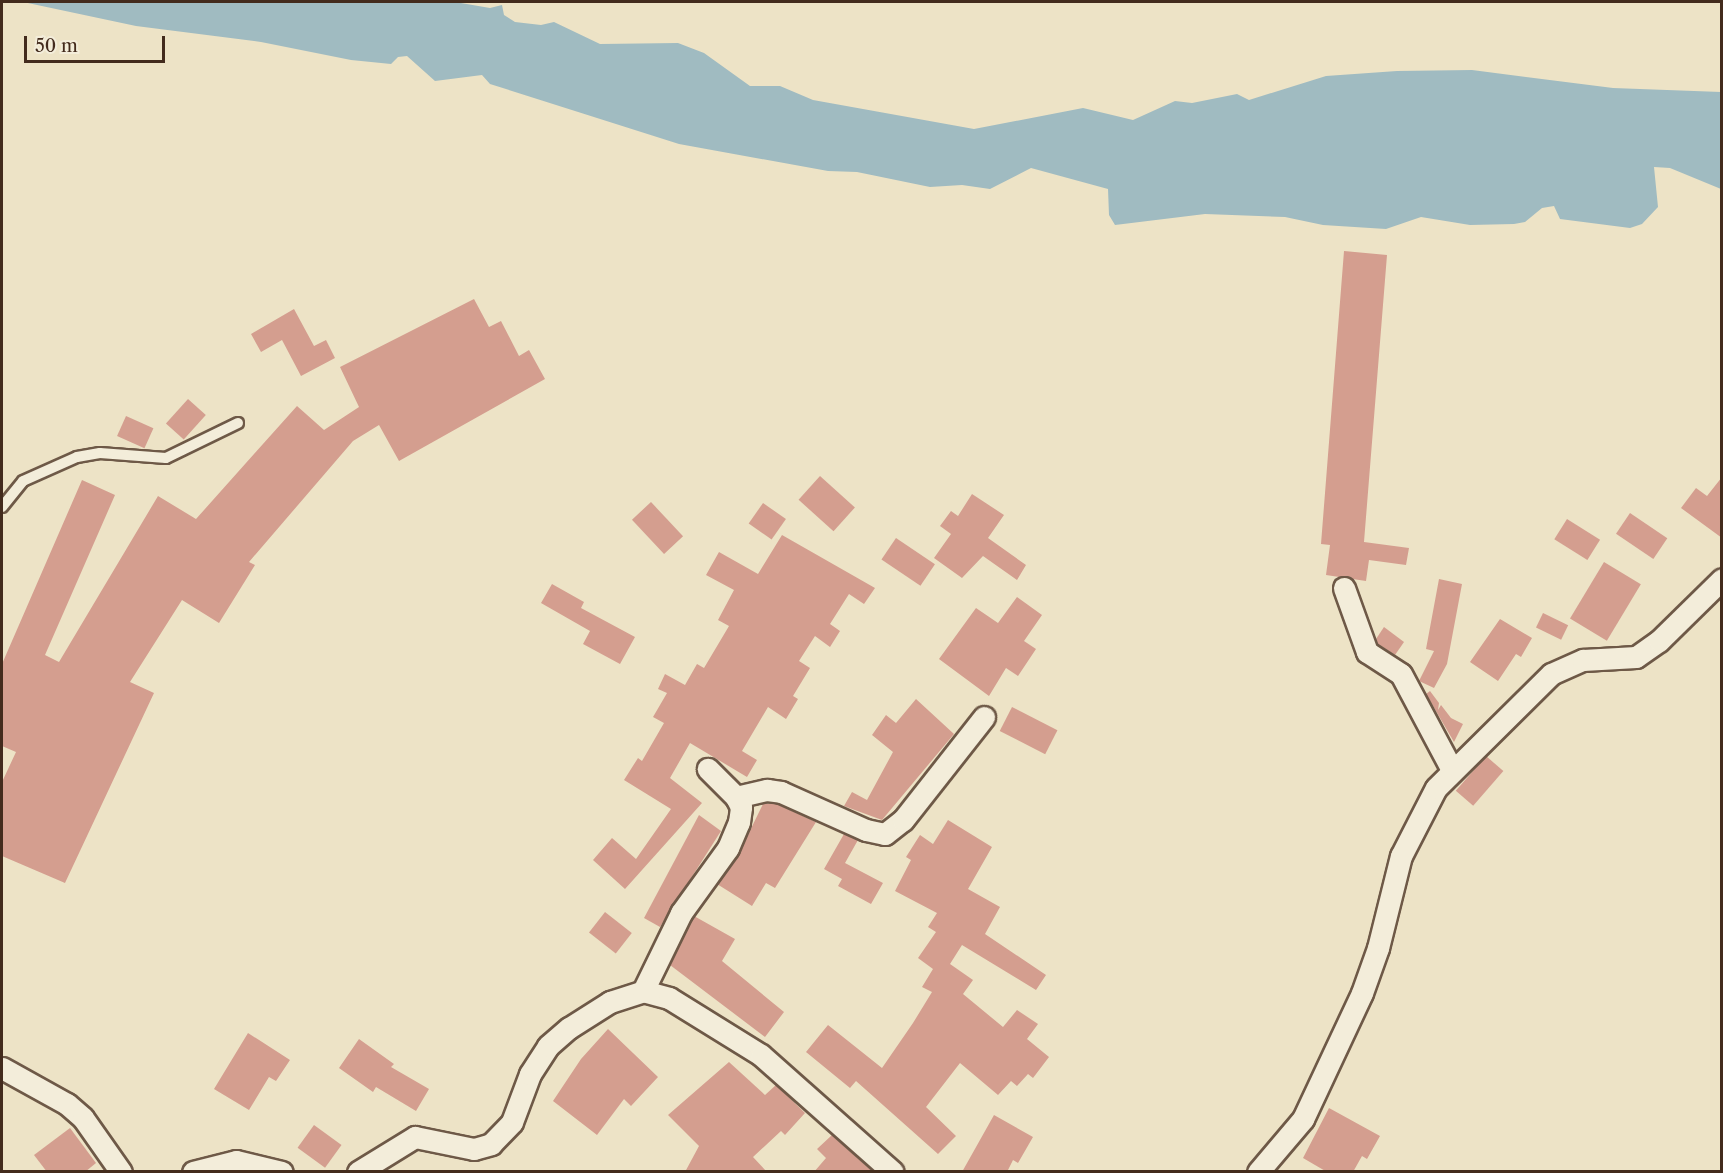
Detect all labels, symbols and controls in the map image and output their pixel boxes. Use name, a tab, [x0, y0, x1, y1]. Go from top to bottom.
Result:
scale bar	[27, 24, 168, 62]
text: 50 m	[35, 35, 78, 57]

